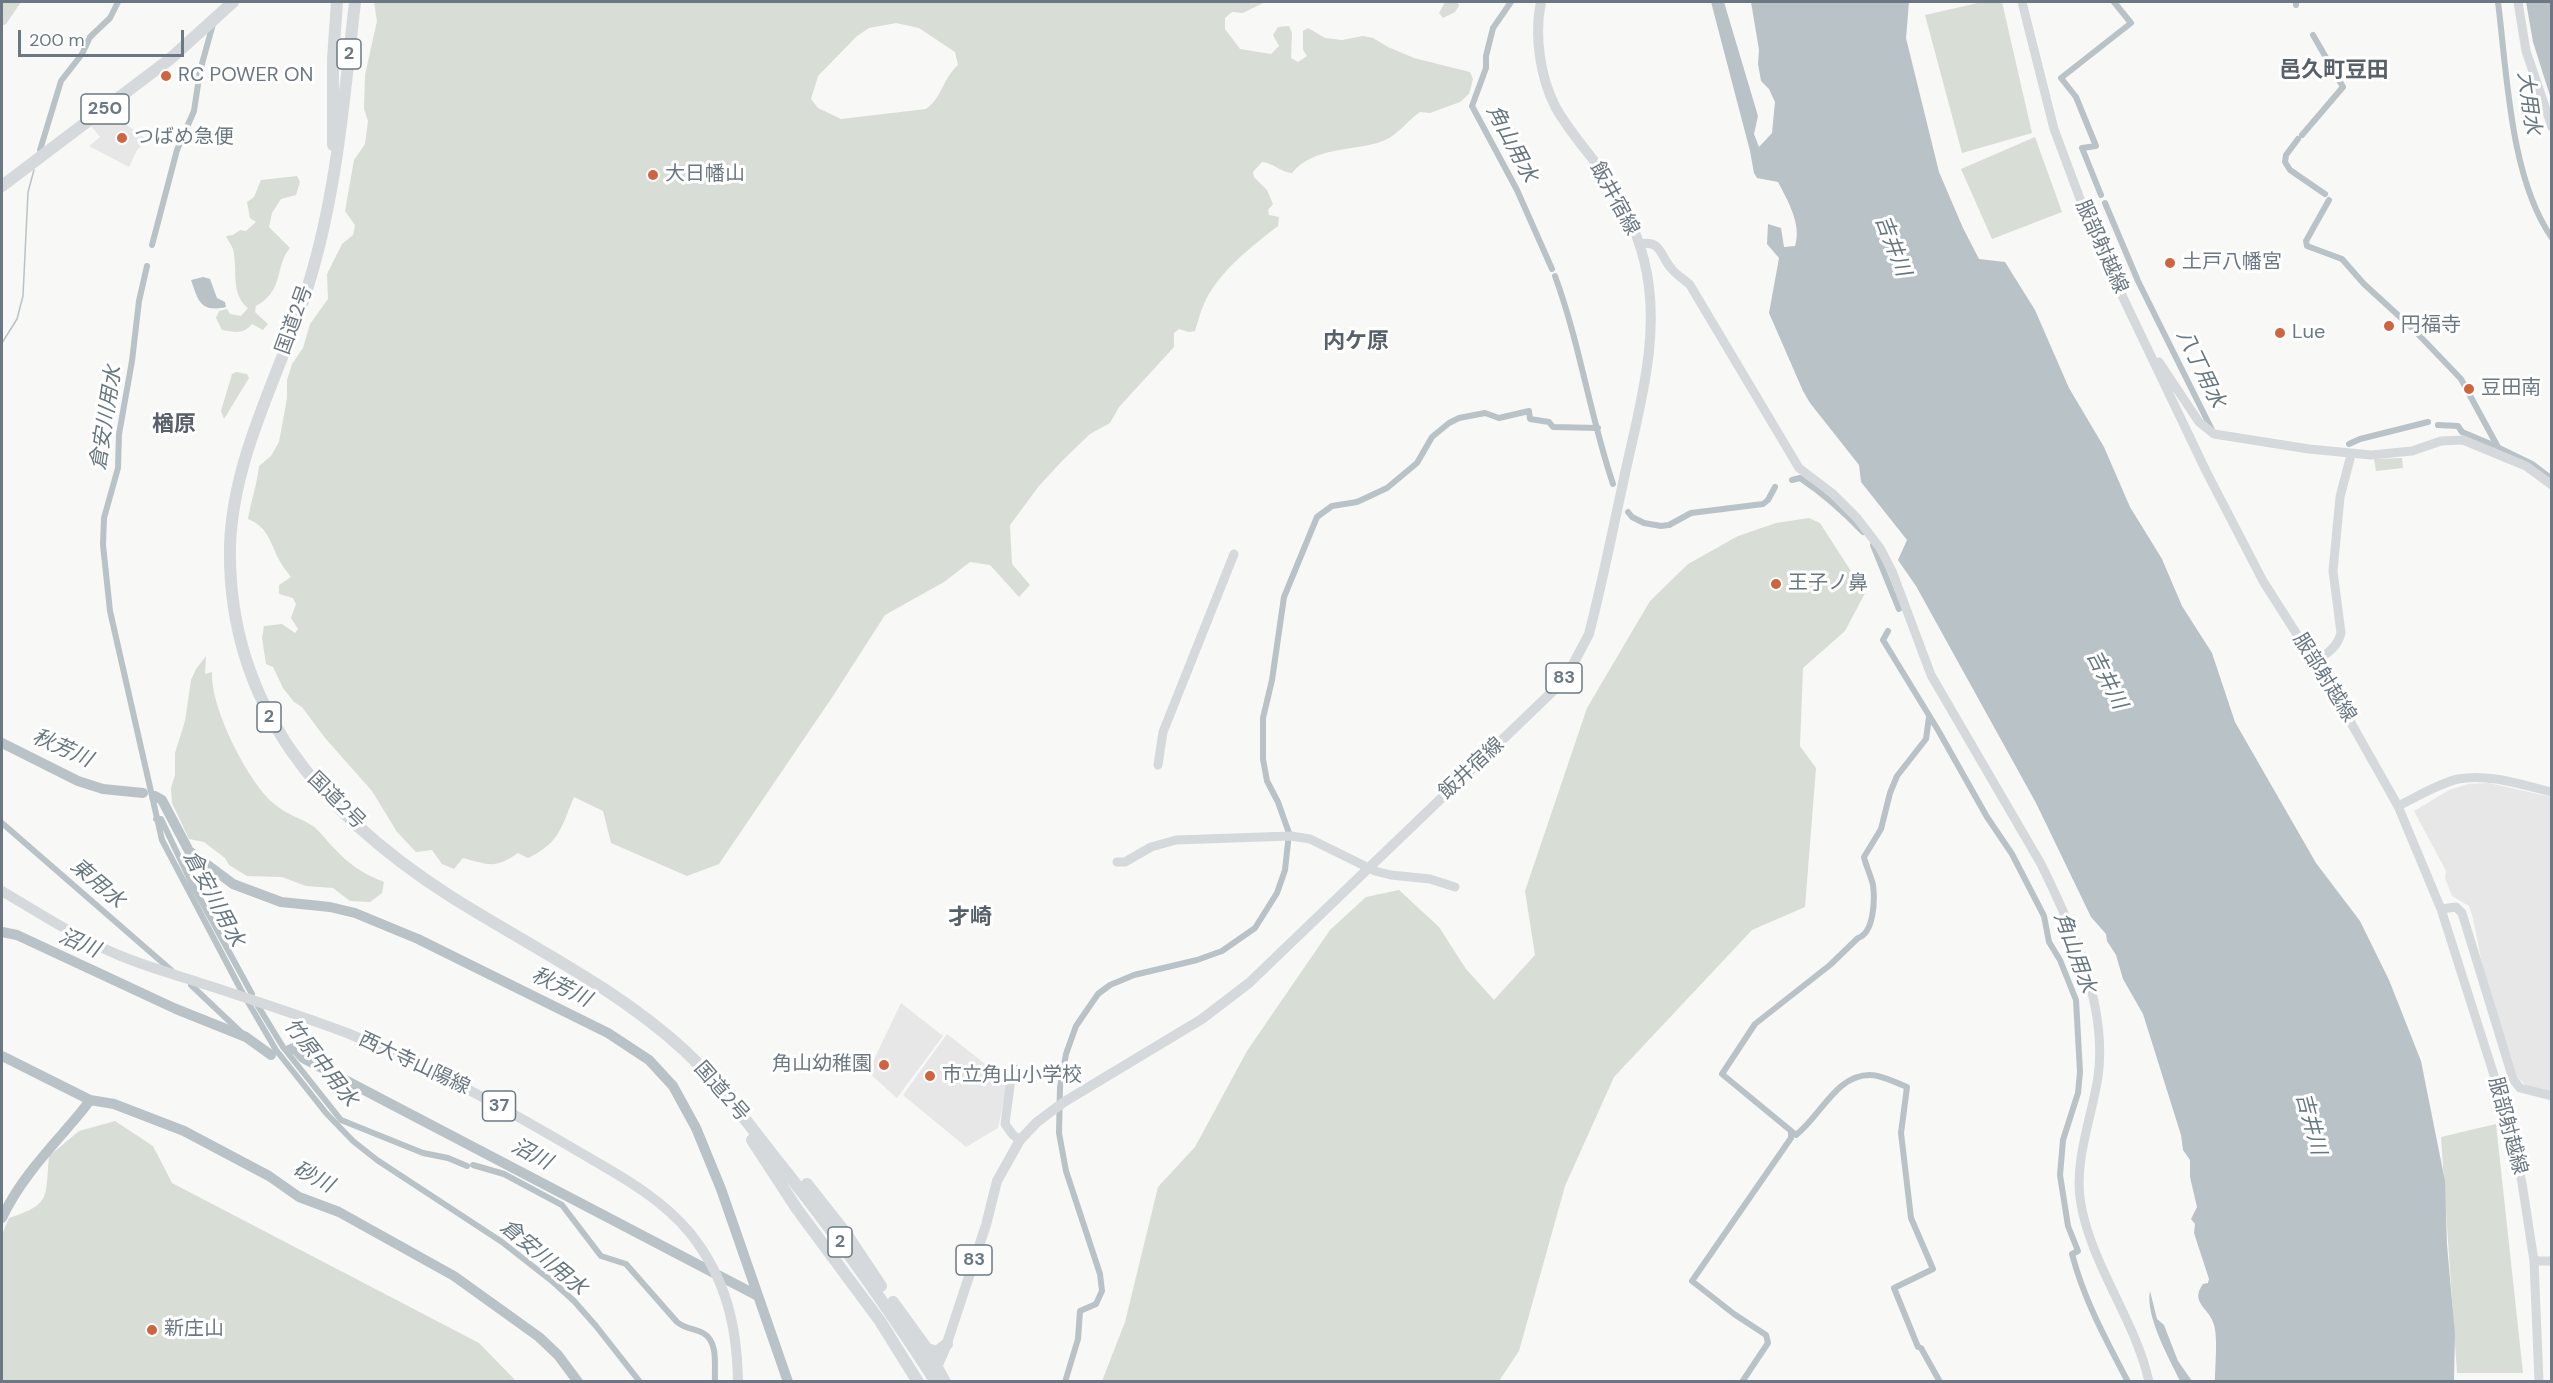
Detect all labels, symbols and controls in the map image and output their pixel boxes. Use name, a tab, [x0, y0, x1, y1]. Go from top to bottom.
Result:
scale bar	[21, 18, 188, 56]
text: 200 m	[29, 28, 85, 52]
road number: 2	[337, 39, 361, 69]
district label: 邑久町豆田	[2279, 58, 2389, 84]
place label: RC POWER ON	[178, 64, 313, 88]
marker: RC POWER ON	[159, 69, 173, 83]
water label: 大用水	[2511, 70, 2545, 136]
road number: 250	[81, 94, 129, 124]
water label: 角山用水	[1480, 101, 1542, 187]
place label: つばめ急便	[134, 126, 234, 150]
marker: つばめ急便	[115, 131, 129, 145]
street label: 飯井宿線	[1584, 158, 1644, 240]
place label: 大日幡山	[665, 163, 745, 187]
marker: 大日幡山	[646, 168, 660, 182]
street label: 服部射越線	[2070, 196, 2132, 298]
water label: 吉井川	[1869, 212, 1915, 280]
place label: 土戸八幡宮	[2182, 251, 2282, 275]
marker: 土戸八幡宮	[2163, 256, 2177, 270]
street label: 国道2号	[271, 282, 319, 358]
place label: 円福寺	[2401, 314, 2461, 338]
marker: 円福寺	[2382, 319, 2396, 333]
place label: Lue	[2292, 321, 2325, 345]
water label: 八丁用水	[2170, 326, 2230, 412]
marker: Lue	[2273, 326, 2287, 340]
district label: 内ケ原	[1323, 329, 1389, 355]
water label: 倉安川用水	[86, 364, 128, 472]
place label: 豆田南	[2481, 377, 2541, 401]
marker: 豆田南	[2462, 382, 2476, 396]
district label: 楢原	[152, 412, 196, 438]
place label: 王子ノ鼻	[1788, 572, 1868, 596]
marker: 王子ノ鼻	[1769, 577, 1783, 591]
street label: 服部射越線	[2287, 629, 2361, 727]
water label: 吉井川	[2080, 646, 2132, 714]
road number: 83	[1546, 663, 1582, 693]
road number: 2	[257, 702, 281, 732]
water label: 秋芳川	[28, 725, 96, 773]
street label: 飯井宿線	[1435, 733, 1509, 805]
street label: 国道2号	[302, 767, 370, 835]
water label: 倉安川用水	[177, 847, 249, 951]
water label: 東用水	[65, 854, 129, 914]
district label: 才崎	[948, 905, 992, 931]
water label: 角山用水	[2048, 909, 2100, 997]
water label: 沼川	[55, 924, 103, 964]
water label: 秋芳川	[527, 963, 595, 1013]
water label: 竹原中用水	[278, 1014, 362, 1112]
street label: 西大寺山陽線	[355, 1028, 473, 1100]
place label: 角山幼稚園	[772, 1053, 872, 1077]
street label: 国道2号	[688, 1057, 754, 1127]
marker: 角山幼稚園	[877, 1058, 891, 1072]
place label: 市立角山小学校	[942, 1064, 1082, 1088]
marker: 市立角山小学校	[923, 1069, 937, 1083]
street label: 服部射越線	[2482, 1075, 2532, 1177]
water label: 吉井川	[2290, 1090, 2330, 1158]
road number: 37	[482, 1091, 516, 1121]
water label: 沼川	[507, 1134, 555, 1176]
water label: 砂川	[289, 1157, 337, 1199]
water label: 倉安川用水	[495, 1215, 591, 1301]
road number: 2	[828, 1227, 852, 1257]
road number: 83	[956, 1245, 992, 1275]
place label: 新庄山	[164, 1318, 224, 1342]
marker: 新庄山	[145, 1323, 159, 1337]

